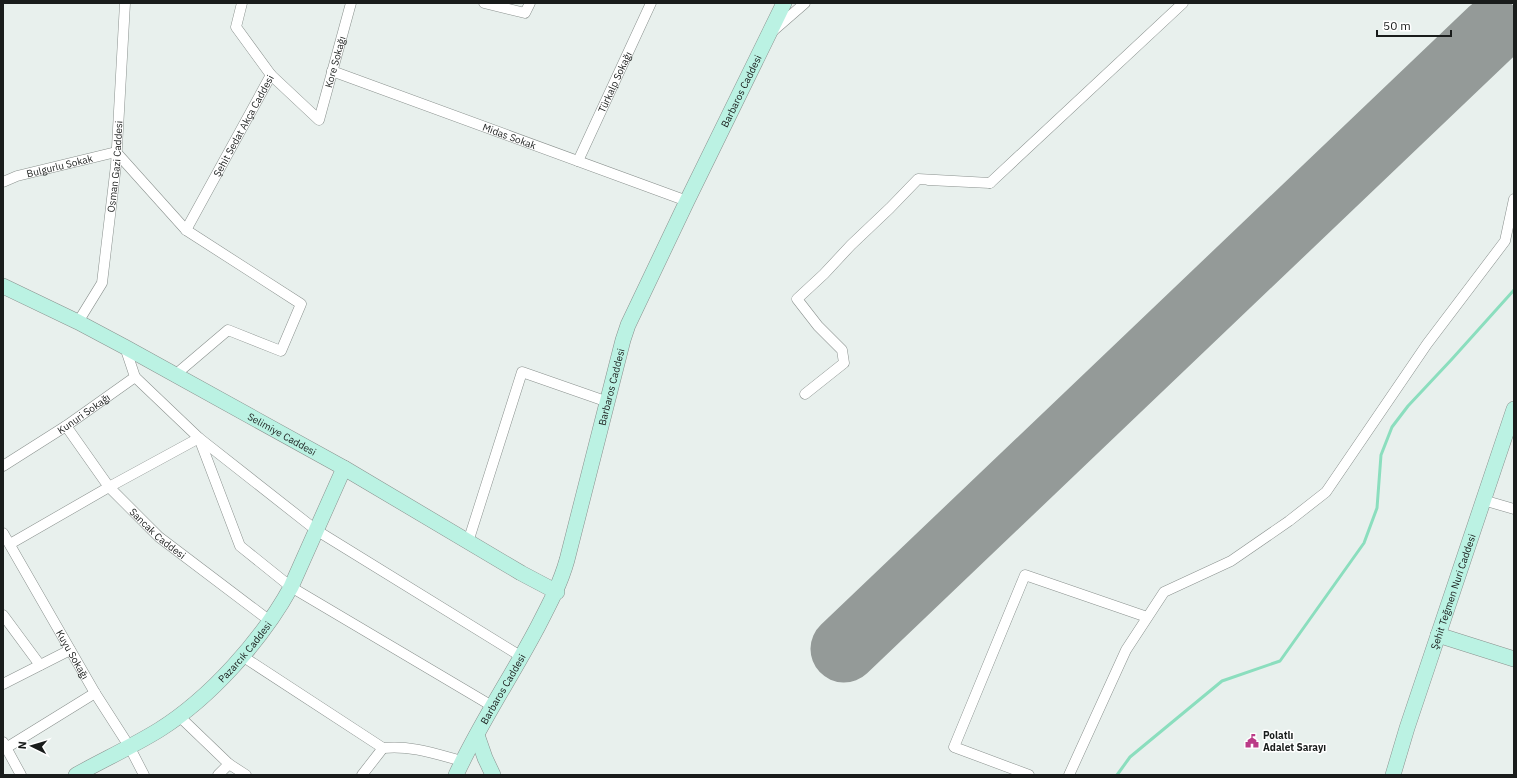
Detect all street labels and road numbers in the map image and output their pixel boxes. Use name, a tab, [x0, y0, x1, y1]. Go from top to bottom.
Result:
street label: Kore Sokağı	[322, 35, 349, 89]
street label: Türkalp Sokağı	[595, 50, 635, 115]
street label: Barbaros Caddesi	[718, 53, 765, 130]
street label: Şehit Sedat Akça Caddesi	[211, 73, 277, 179]
street label: Osman Gazi Caddesi	[104, 120, 125, 213]
street label: Midas Sokak	[481, 121, 539, 152]
street label: Bulgurlu Sokak	[25, 152, 95, 180]
street label: Barbaros Caddesi	[595, 347, 628, 427]
street label: Kunuri Sokağı	[55, 391, 113, 437]
street label: Selimiye Caddesi	[245, 410, 319, 459]
street label: Sancak Caddesi	[127, 505, 188, 562]
street label: Şehit Teğmen Nuri Caddesi	[1428, 532, 1479, 651]
street label: Pazarcık Caddesi	[215, 619, 275, 685]
street label: Kuyu Sokağı	[53, 628, 92, 682]
street label: Barbaros Caddesi	[478, 652, 529, 727]

